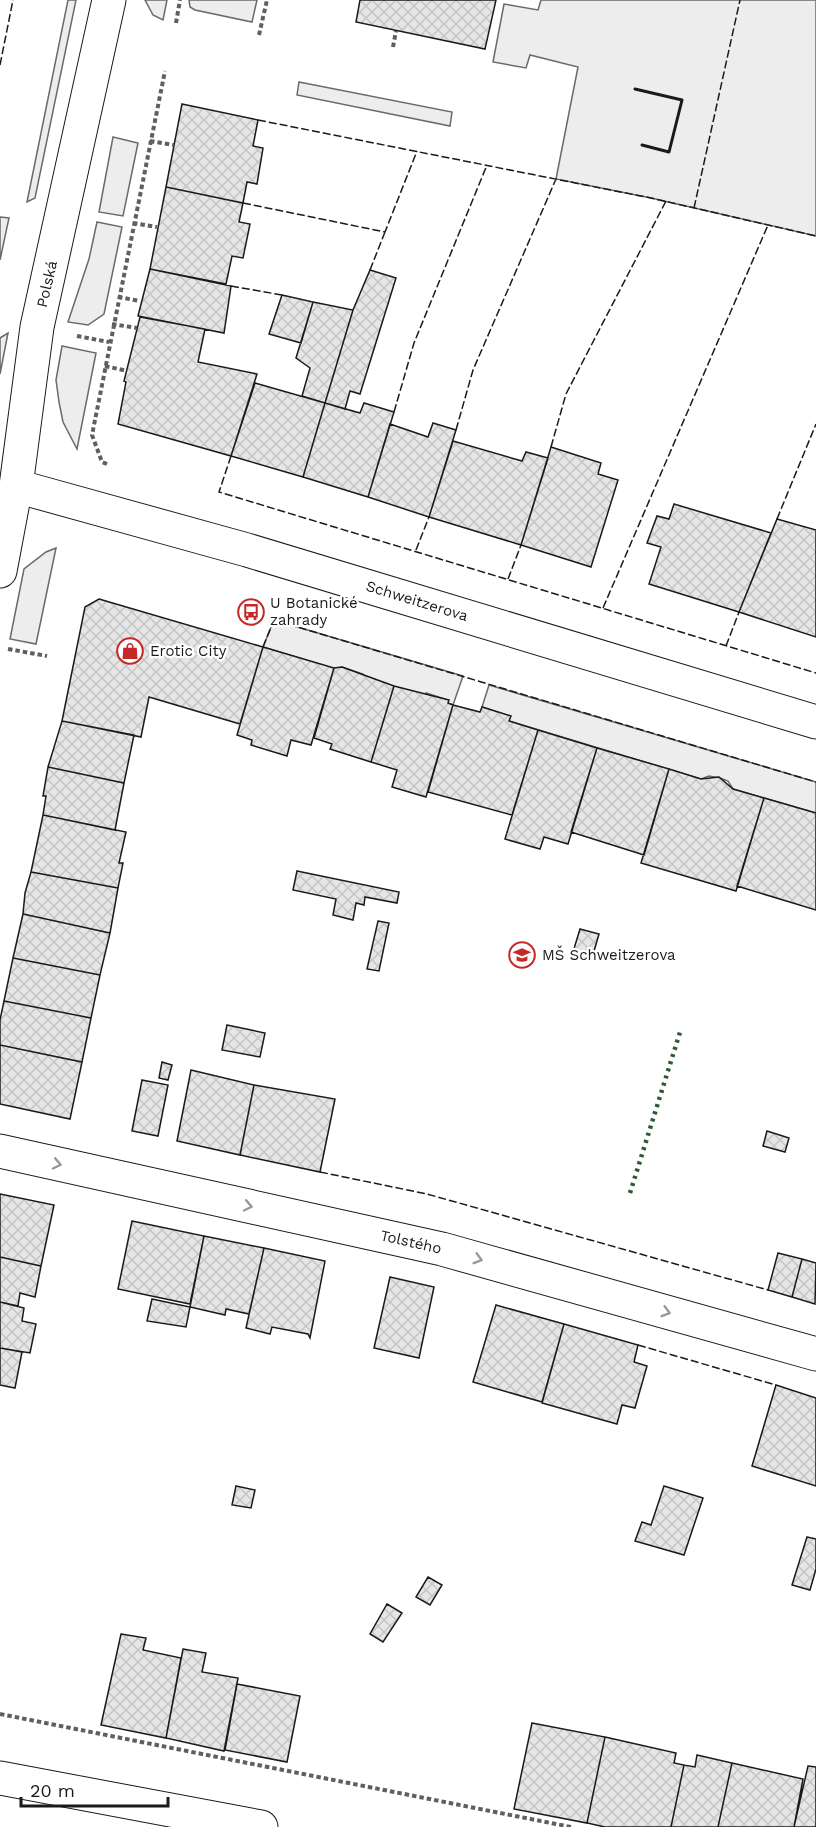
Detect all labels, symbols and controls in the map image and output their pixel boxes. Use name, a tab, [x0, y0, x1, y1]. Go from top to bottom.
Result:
street label: Polská	[33, 258, 61, 309]
street label: Schweitzerova	[364, 577, 471, 625]
place label: U Botanické zahrady	[270, 594, 358, 629]
bus stop icon: U Botanické zahrady	[236, 597, 266, 627]
shop icon: Erotic City	[115, 636, 145, 666]
place label: Erotic City	[150, 642, 227, 660]
school or university icon: MŠ Schweitzerova	[507, 940, 537, 970]
place label: MŠ Schweitzerova	[542, 945, 676, 964]
one-way arrow	[52, 1156, 62, 1169]
one-way arrow	[242, 1199, 252, 1212]
street label: Tolstého	[379, 1226, 443, 1258]
one-way arrow	[473, 1252, 483, 1264]
one-way arrow	[660, 1305, 671, 1317]
scale bar	[21, 1770, 168, 1808]
text: 20 m	[30, 1780, 75, 1801]

